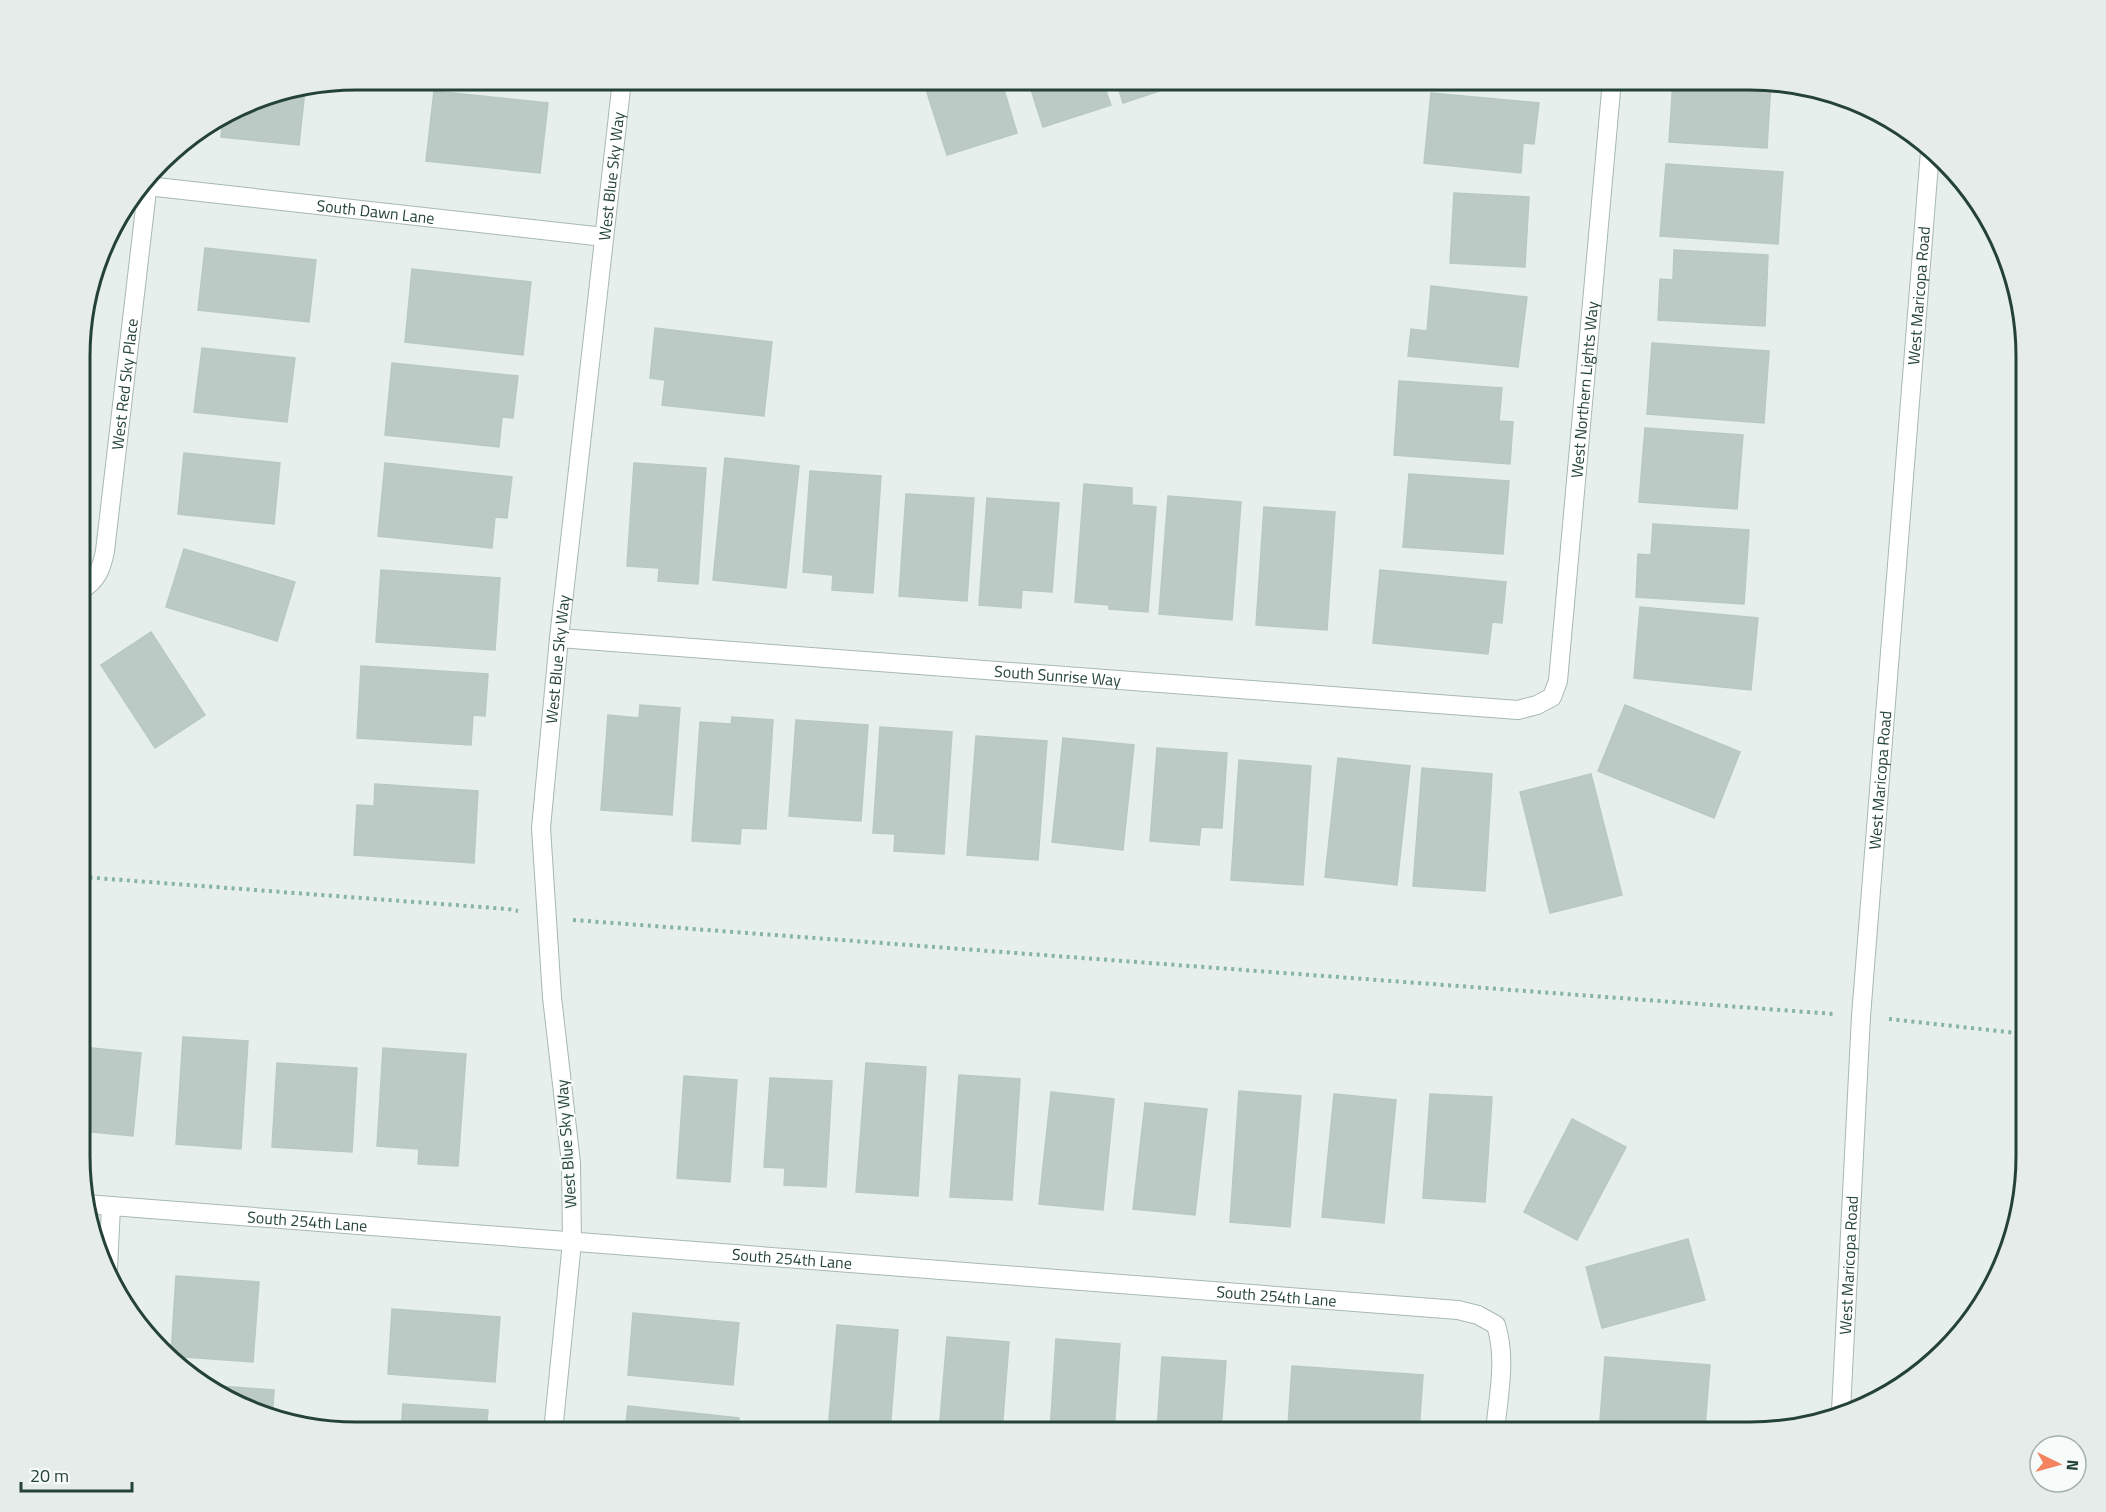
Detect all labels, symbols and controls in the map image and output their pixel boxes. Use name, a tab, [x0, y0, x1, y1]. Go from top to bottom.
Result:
street label: West Blue Sky Way	[592, 110, 630, 242]
street label: South Dawn Lane	[315, 193, 436, 230]
street label: West Maricopa Road	[1901, 225, 1936, 366]
street label: West Northern Lights Way	[1564, 300, 1604, 479]
street label: West Red Sky Place	[105, 317, 144, 451]
street label: West Blue Sky Way	[539, 593, 576, 725]
street label: South Sunrise Way	[993, 659, 1122, 692]
street label: West Maricopa Road	[1862, 710, 1897, 851]
street label: West Blue Sky Way	[549, 1078, 582, 1209]
street label: West Maricopa Road	[1833, 1195, 1864, 1335]
street label: South 254th Lane	[246, 1204, 368, 1238]
street label: South 254th Lane	[731, 1242, 853, 1275]
street label: South 254th Lane	[1215, 1279, 1337, 1313]
north arrow	[2028, 1434, 2088, 1494]
scale bar	[21, 1455, 132, 1493]
text: N	[2061, 1459, 2085, 1472]
text: 20 m	[30, 1462, 69, 1489]

